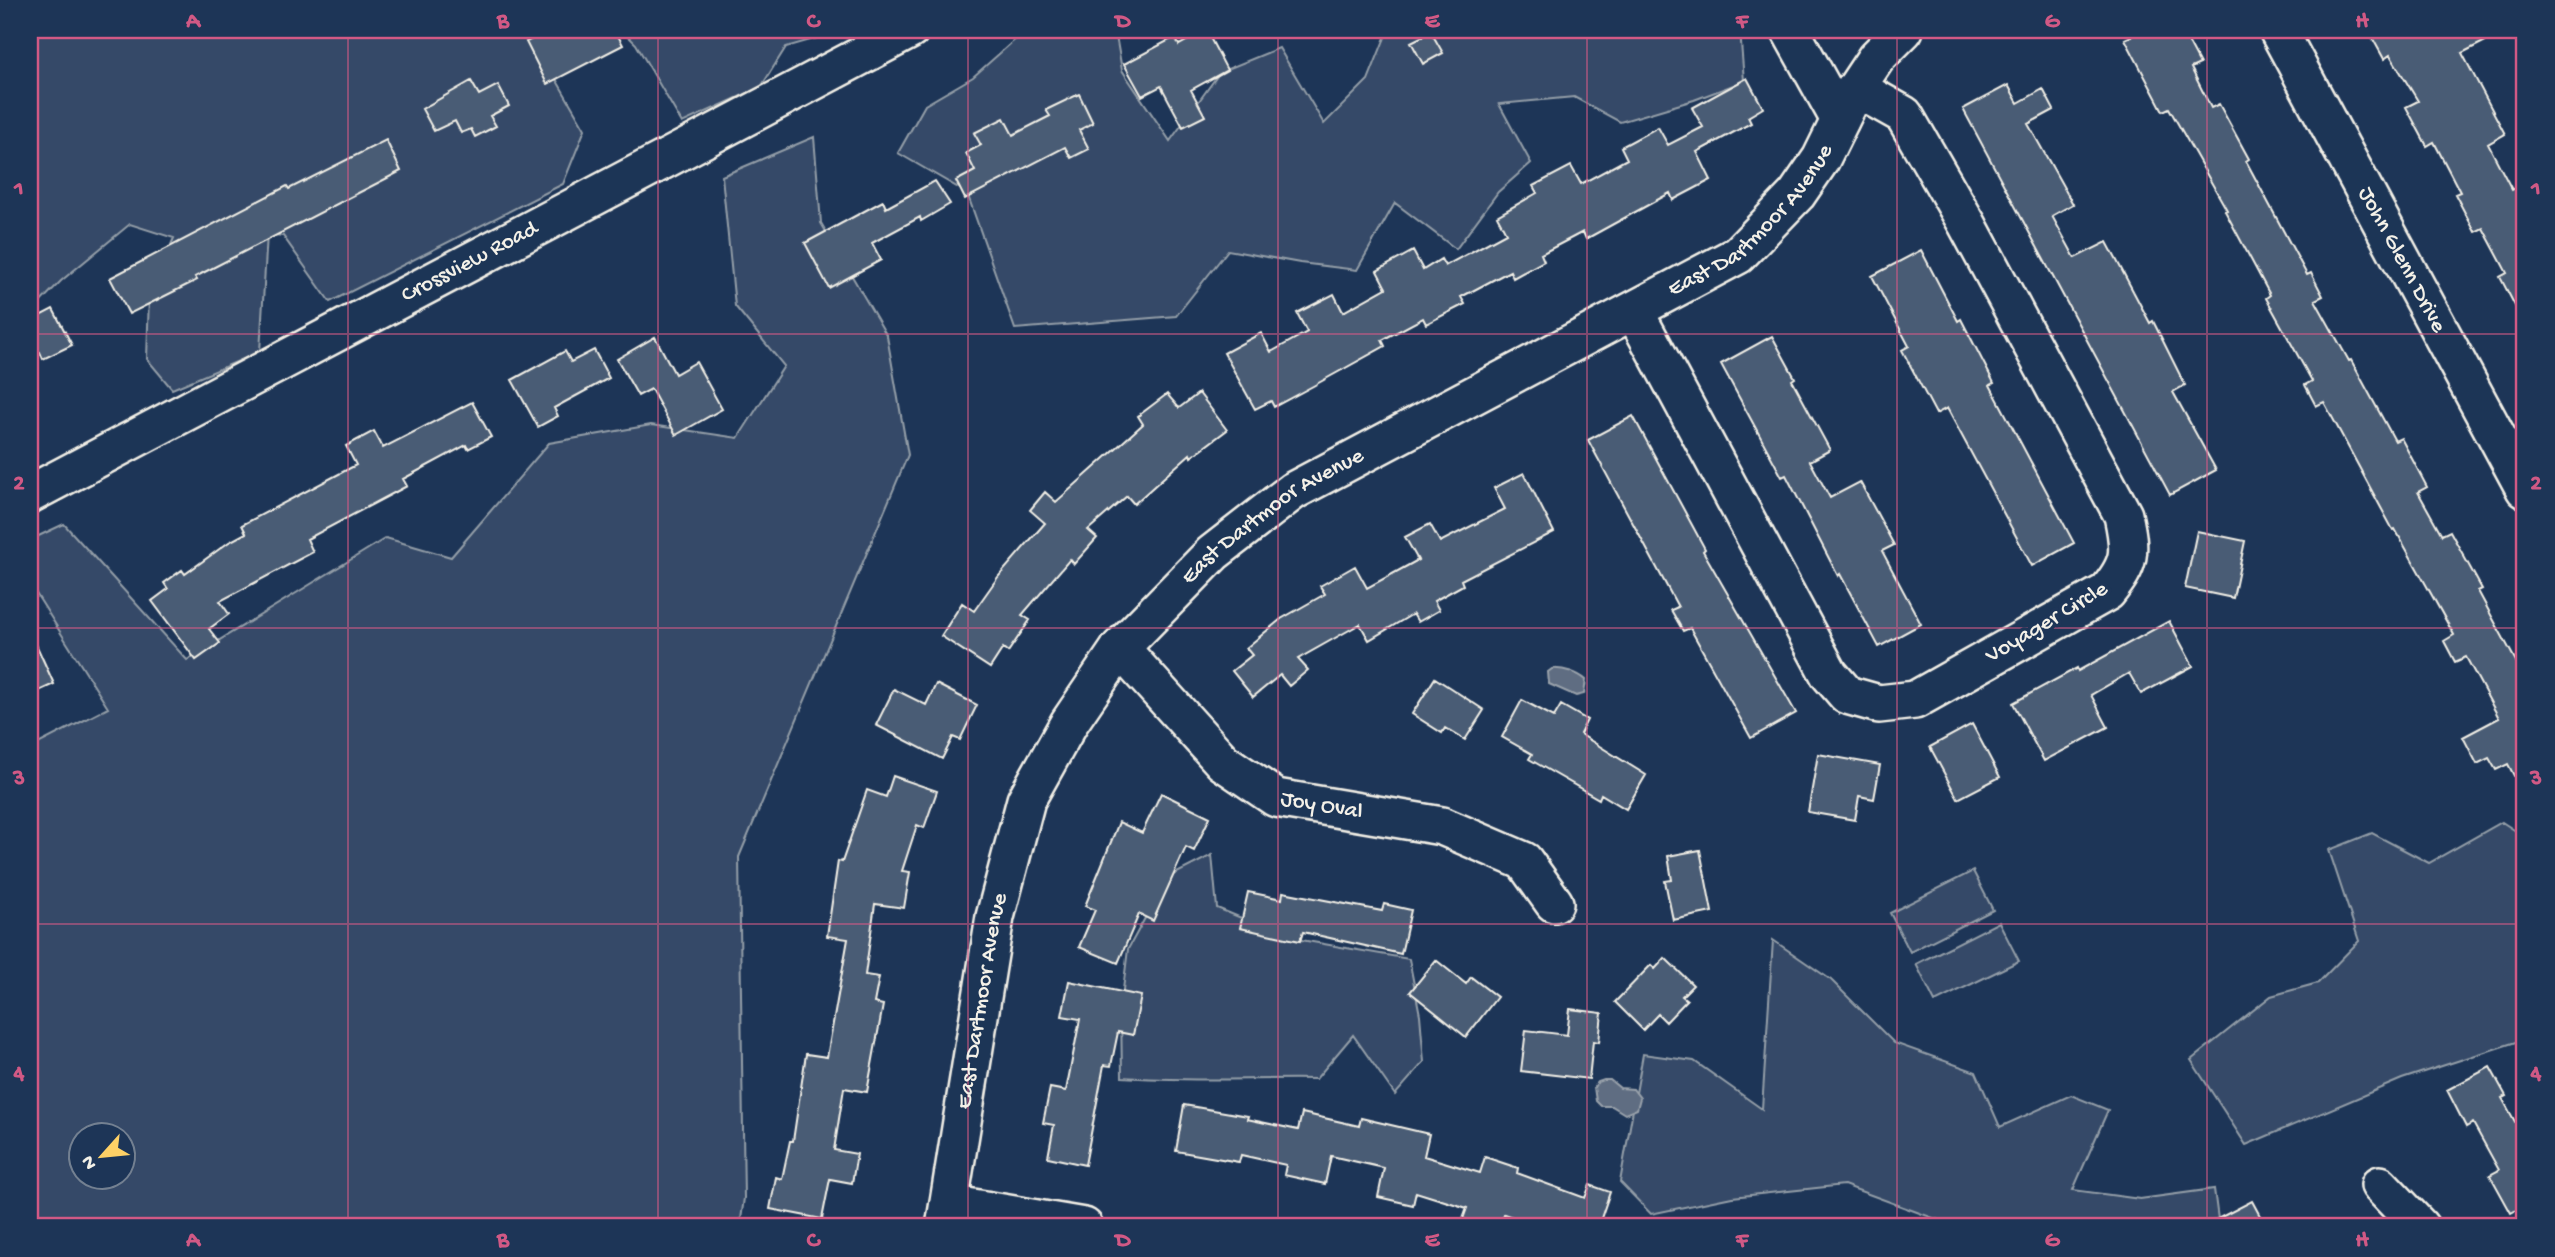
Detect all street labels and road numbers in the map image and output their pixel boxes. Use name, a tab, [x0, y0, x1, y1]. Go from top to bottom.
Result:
street label: East Dartmoor Avenue	[1663, 139, 1840, 303]
street label: John Glenn Drive	[2351, 182, 2452, 338]
street label: Crossview Road	[397, 215, 544, 309]
street label: East Dartmoor Avenue	[1176, 442, 1370, 591]
street label: Voyager Circle	[1980, 575, 2114, 671]
street label: Joy Oval	[1279, 786, 1365, 826]
street label: East Dartmoor Avenue	[951, 889, 1015, 1111]

